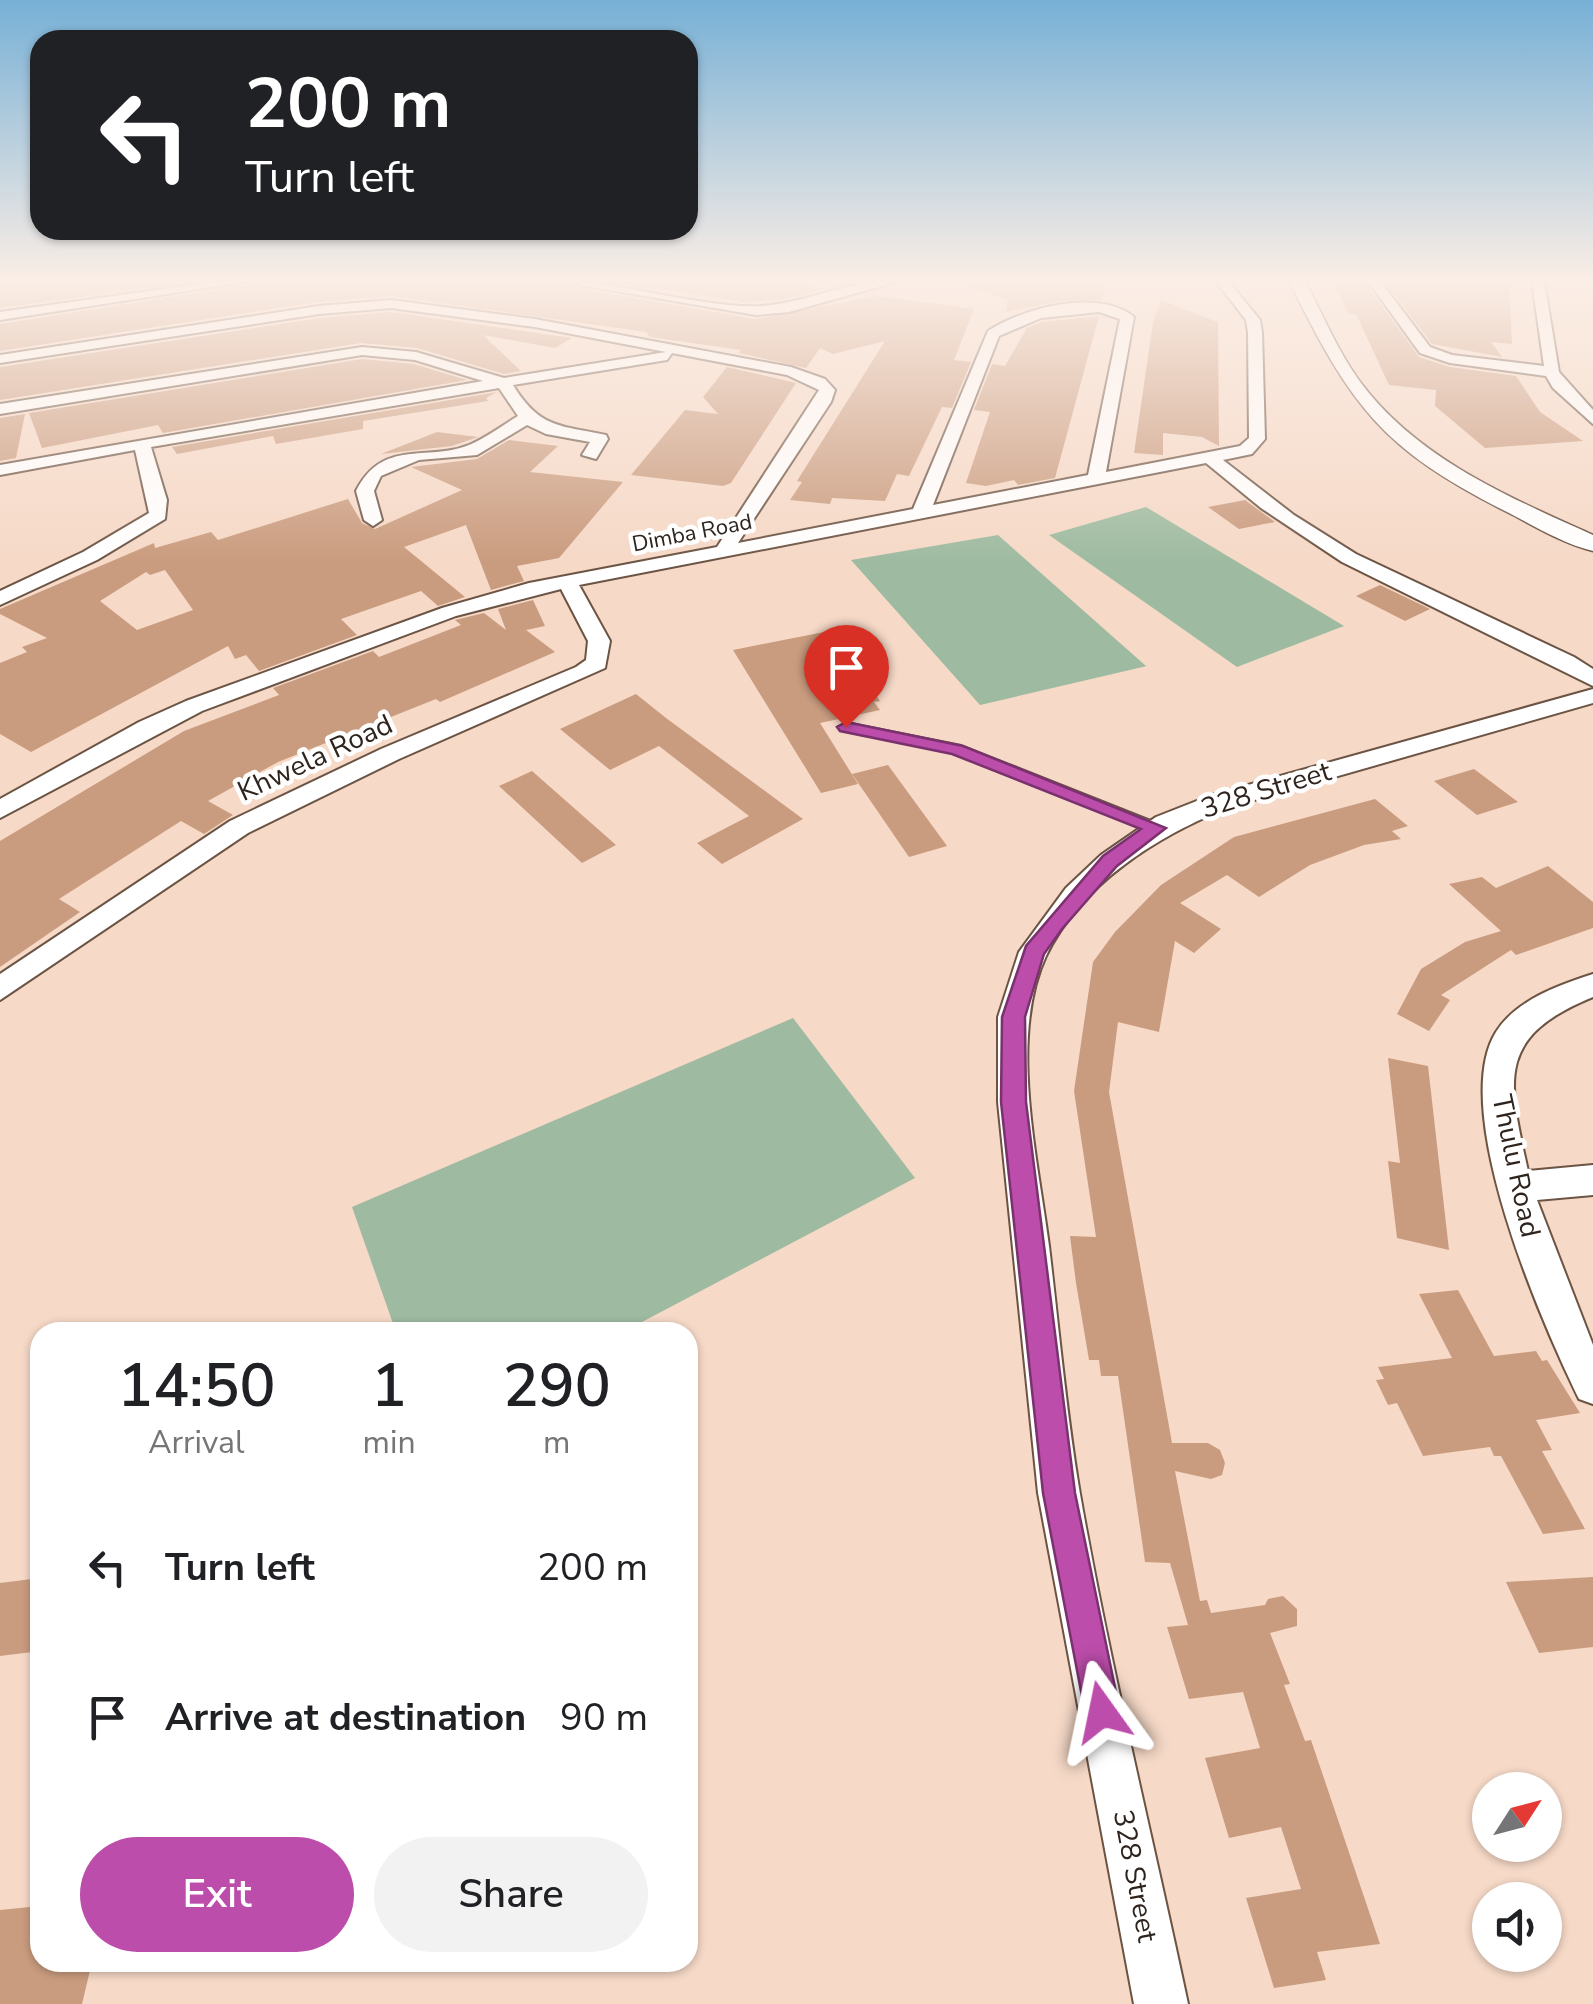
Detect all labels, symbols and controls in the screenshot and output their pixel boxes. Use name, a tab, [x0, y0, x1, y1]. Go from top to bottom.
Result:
text: 200 m	[245, 56, 451, 152]
icon: left	[80, 70, 210, 200]
text: Turn left	[245, 147, 414, 208]
street label: Dimba Road	[629, 507, 755, 559]
pin	[804, 625, 889, 728]
icon: arrive	[819, 640, 874, 695]
street label: Khwela Road	[231, 705, 399, 811]
street label: 328 Street	[1196, 752, 1336, 828]
street label: Thulu Road	[1482, 1091, 1550, 1241]
text: 14:50	[117, 1345, 275, 1427]
text: 1	[371, 1345, 407, 1427]
text: 290	[503, 1345, 611, 1427]
text: Arrival	[148, 1421, 244, 1464]
text: min	[363, 1421, 416, 1464]
text: m	[543, 1421, 571, 1464]
icon: left	[80, 1540, 135, 1595]
text: Turn left	[165, 1542, 315, 1593]
text: 200 m	[537, 1542, 648, 1593]
position arrow	[1050, 1660, 1154, 1764]
icon: arrive	[80, 1690, 135, 1745]
text: Arrive at destination	[165, 1692, 526, 1743]
text: 90 m	[560, 1692, 648, 1743]
north arrow	[1472, 1772, 1562, 1862]
map controls	[1472, 1772, 1562, 1972]
street label: 328 Street	[1104, 1807, 1166, 1946]
button: Exit	[80, 1837, 354, 1952]
button: Share	[374, 1837, 648, 1952]
button: sound	[1472, 1882, 1562, 1972]

